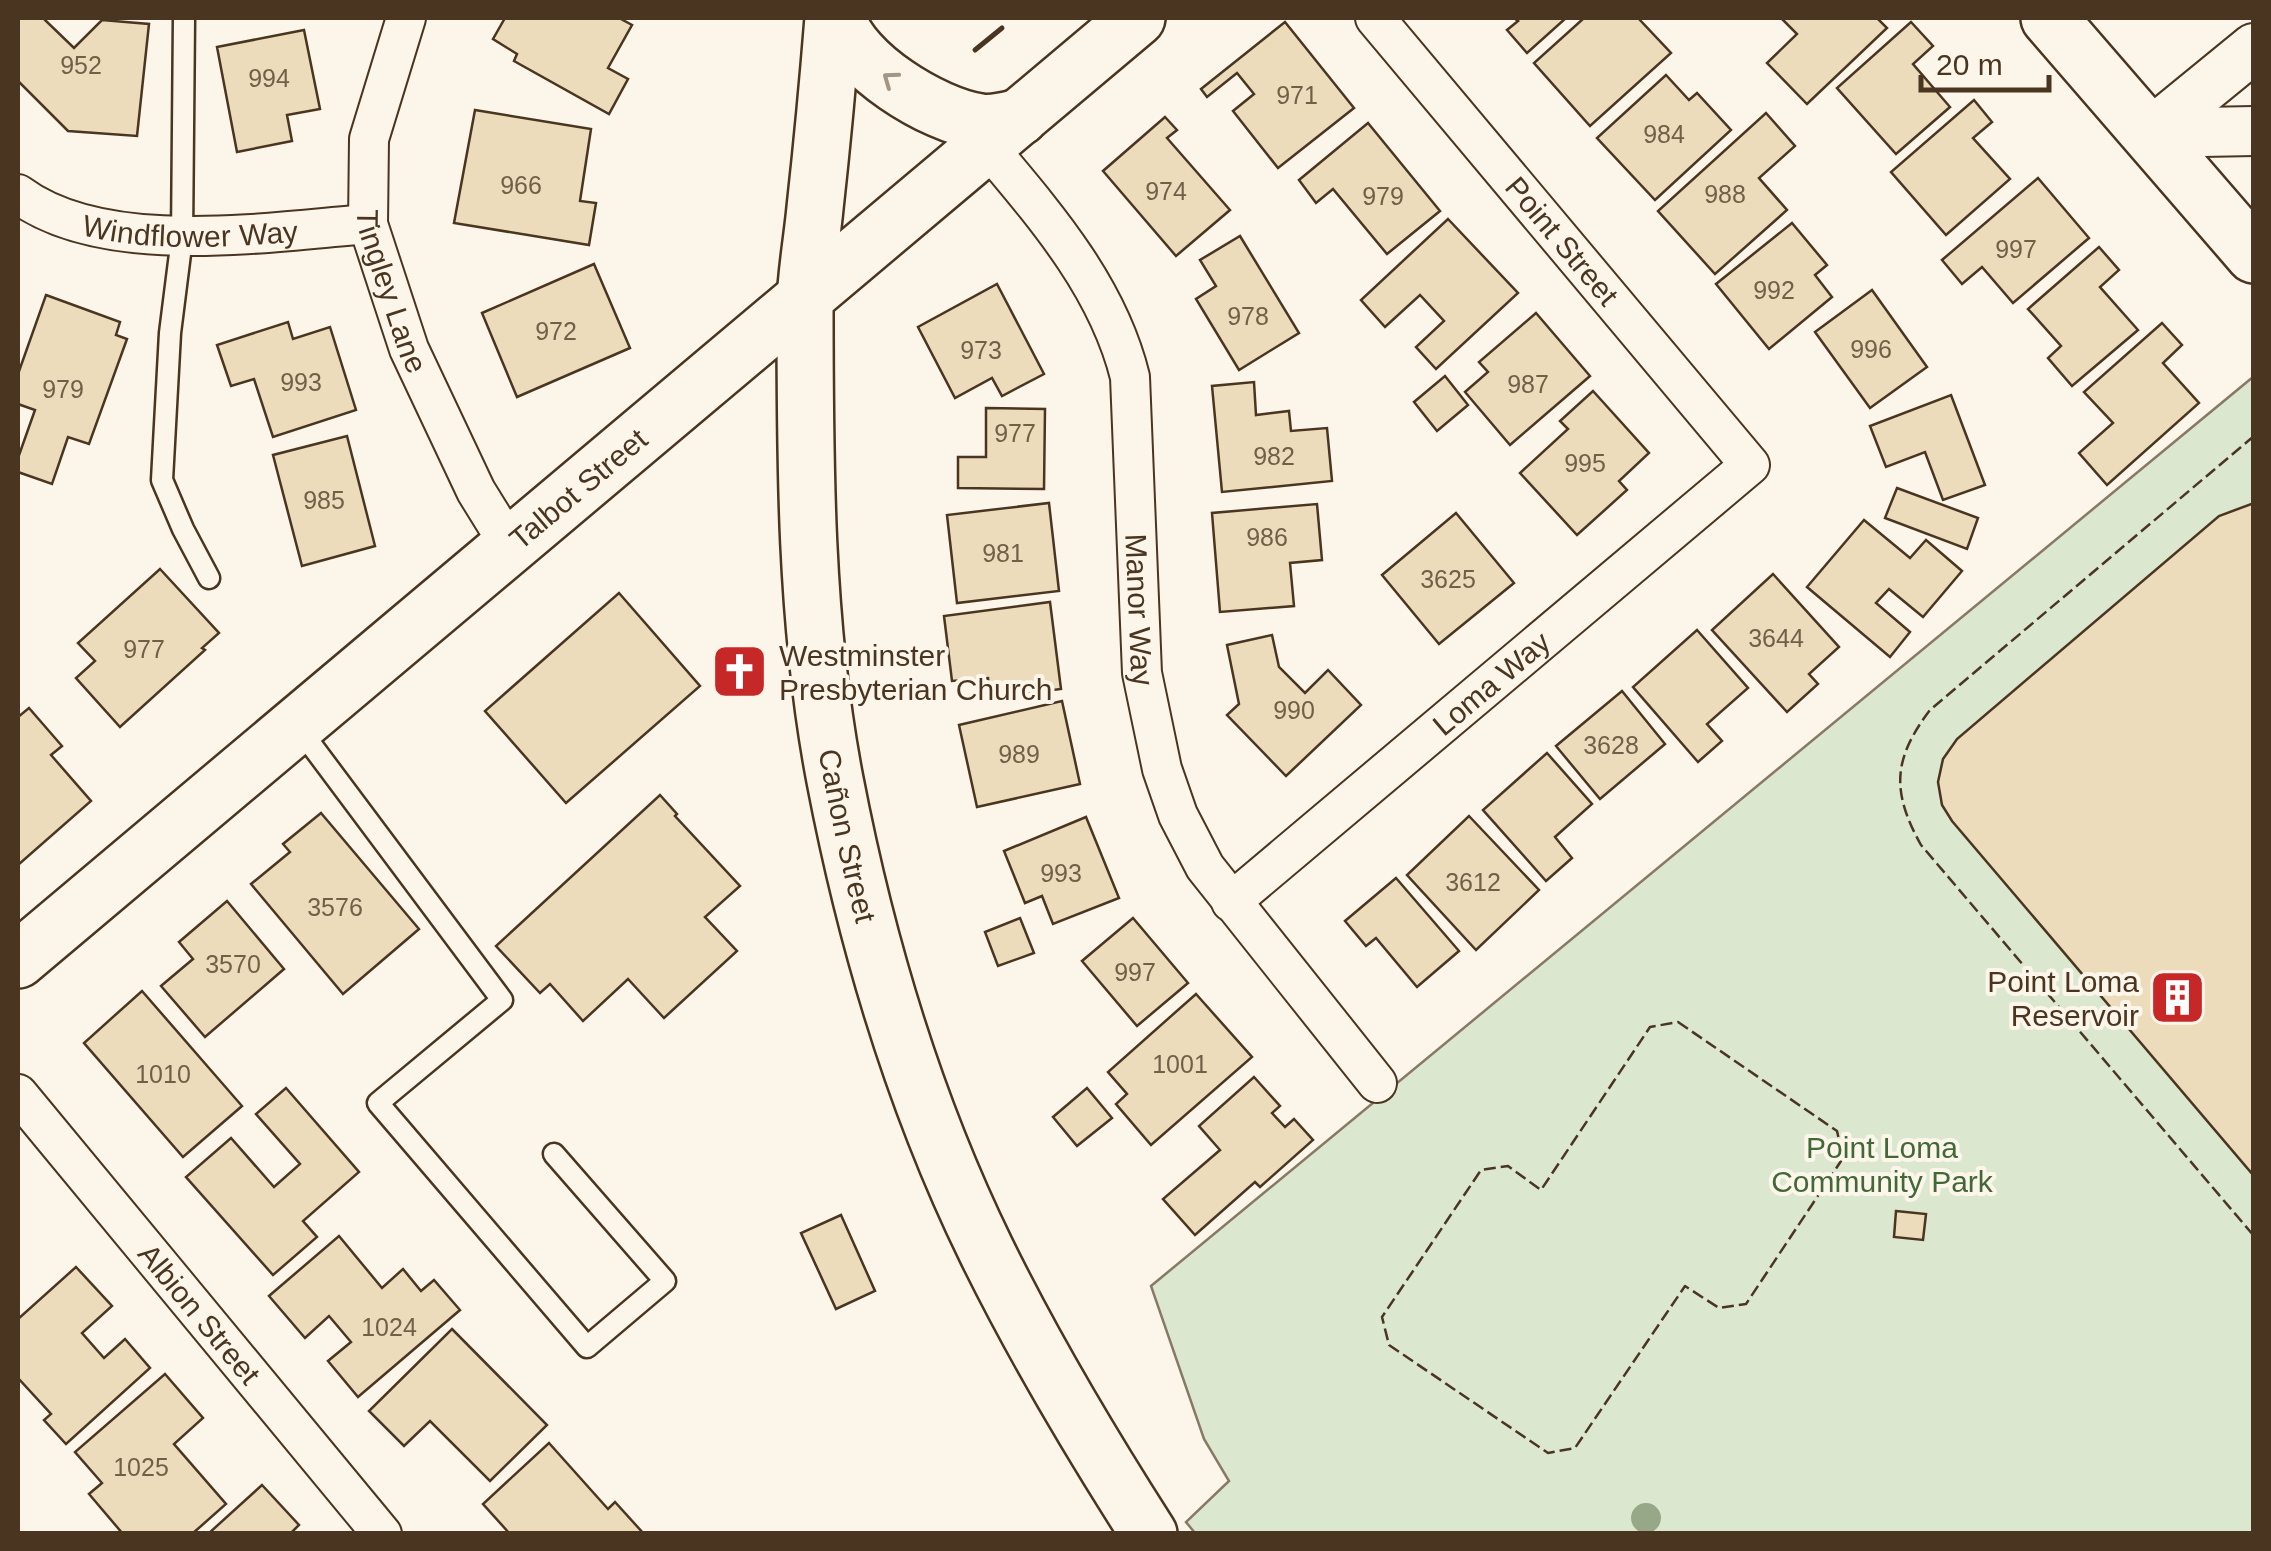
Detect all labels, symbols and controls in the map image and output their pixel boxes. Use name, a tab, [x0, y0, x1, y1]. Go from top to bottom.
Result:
scale bar	[1921, 30, 2048, 92]
text: 20 m	[1936, 48, 2003, 81]
house number: 952	[60, 51, 102, 79]
house number: 994	[248, 64, 290, 92]
one-way arrow	[883, 73, 901, 91]
house number: 971	[1276, 81, 1318, 109]
house number: 984	[1643, 120, 1685, 148]
street label: Point Street	[1499, 170, 1625, 312]
house number: 966	[500, 171, 542, 199]
house number: 974	[1145, 177, 1187, 205]
house number: 988	[1704, 180, 1746, 208]
house number: 979	[1362, 182, 1404, 210]
street label: Windflower Way	[80, 208, 299, 253]
street label: Tingley Lane	[351, 209, 434, 378]
house number: 997	[1995, 235, 2037, 263]
house number: 992	[1753, 276, 1795, 304]
house number: 978	[1227, 302, 1269, 330]
house number: 972	[535, 317, 577, 345]
house number: 996	[1850, 335, 1892, 363]
house number: 973	[960, 336, 1002, 364]
house number: 993	[280, 368, 322, 396]
house number: 987	[1507, 370, 1549, 398]
house number: 979	[42, 375, 84, 403]
house number: 977	[994, 419, 1036, 447]
street label: Talbot Street	[503, 421, 654, 555]
house number: 982	[1253, 442, 1295, 470]
house number: 995	[1564, 449, 1606, 477]
house number: 985	[303, 486, 345, 514]
house number: 986	[1246, 523, 1288, 551]
street label: Manor Way	[1120, 533, 1161, 689]
house number: 981	[982, 539, 1024, 567]
house number: 3625	[1420, 565, 1476, 593]
house number: 3644	[1748, 624, 1804, 652]
street label: Loma Way	[1426, 625, 1556, 741]
house number: 977	[123, 635, 165, 663]
place label: Westminster Presbyterian Church	[779, 639, 1052, 706]
church icon: Westminster Presbyterian Church	[710, 642, 770, 702]
house number: 990	[1273, 696, 1315, 724]
house number: 3628	[1583, 731, 1639, 759]
house number: 989	[998, 740, 1040, 768]
street label: Cañon Street	[813, 746, 883, 927]
house number: 993	[1040, 859, 1082, 887]
house number: 3612	[1445, 868, 1501, 896]
house number: 3576	[307, 893, 363, 921]
house number: 3570	[205, 950, 261, 978]
house number: 997	[1114, 958, 1156, 986]
place label: Point Loma Reservoir	[1987, 965, 2139, 1032]
building icon: Point Loma Reservoir	[2148, 968, 2208, 1028]
house number: 1001	[1152, 1050, 1208, 1078]
house number: 1010	[135, 1060, 191, 1088]
park label: Point Loma Community Park	[1771, 1131, 1994, 1198]
street label: Albion Street	[132, 1237, 268, 1391]
house number: 1024	[361, 1313, 417, 1341]
house number: 1025	[113, 1453, 169, 1481]

